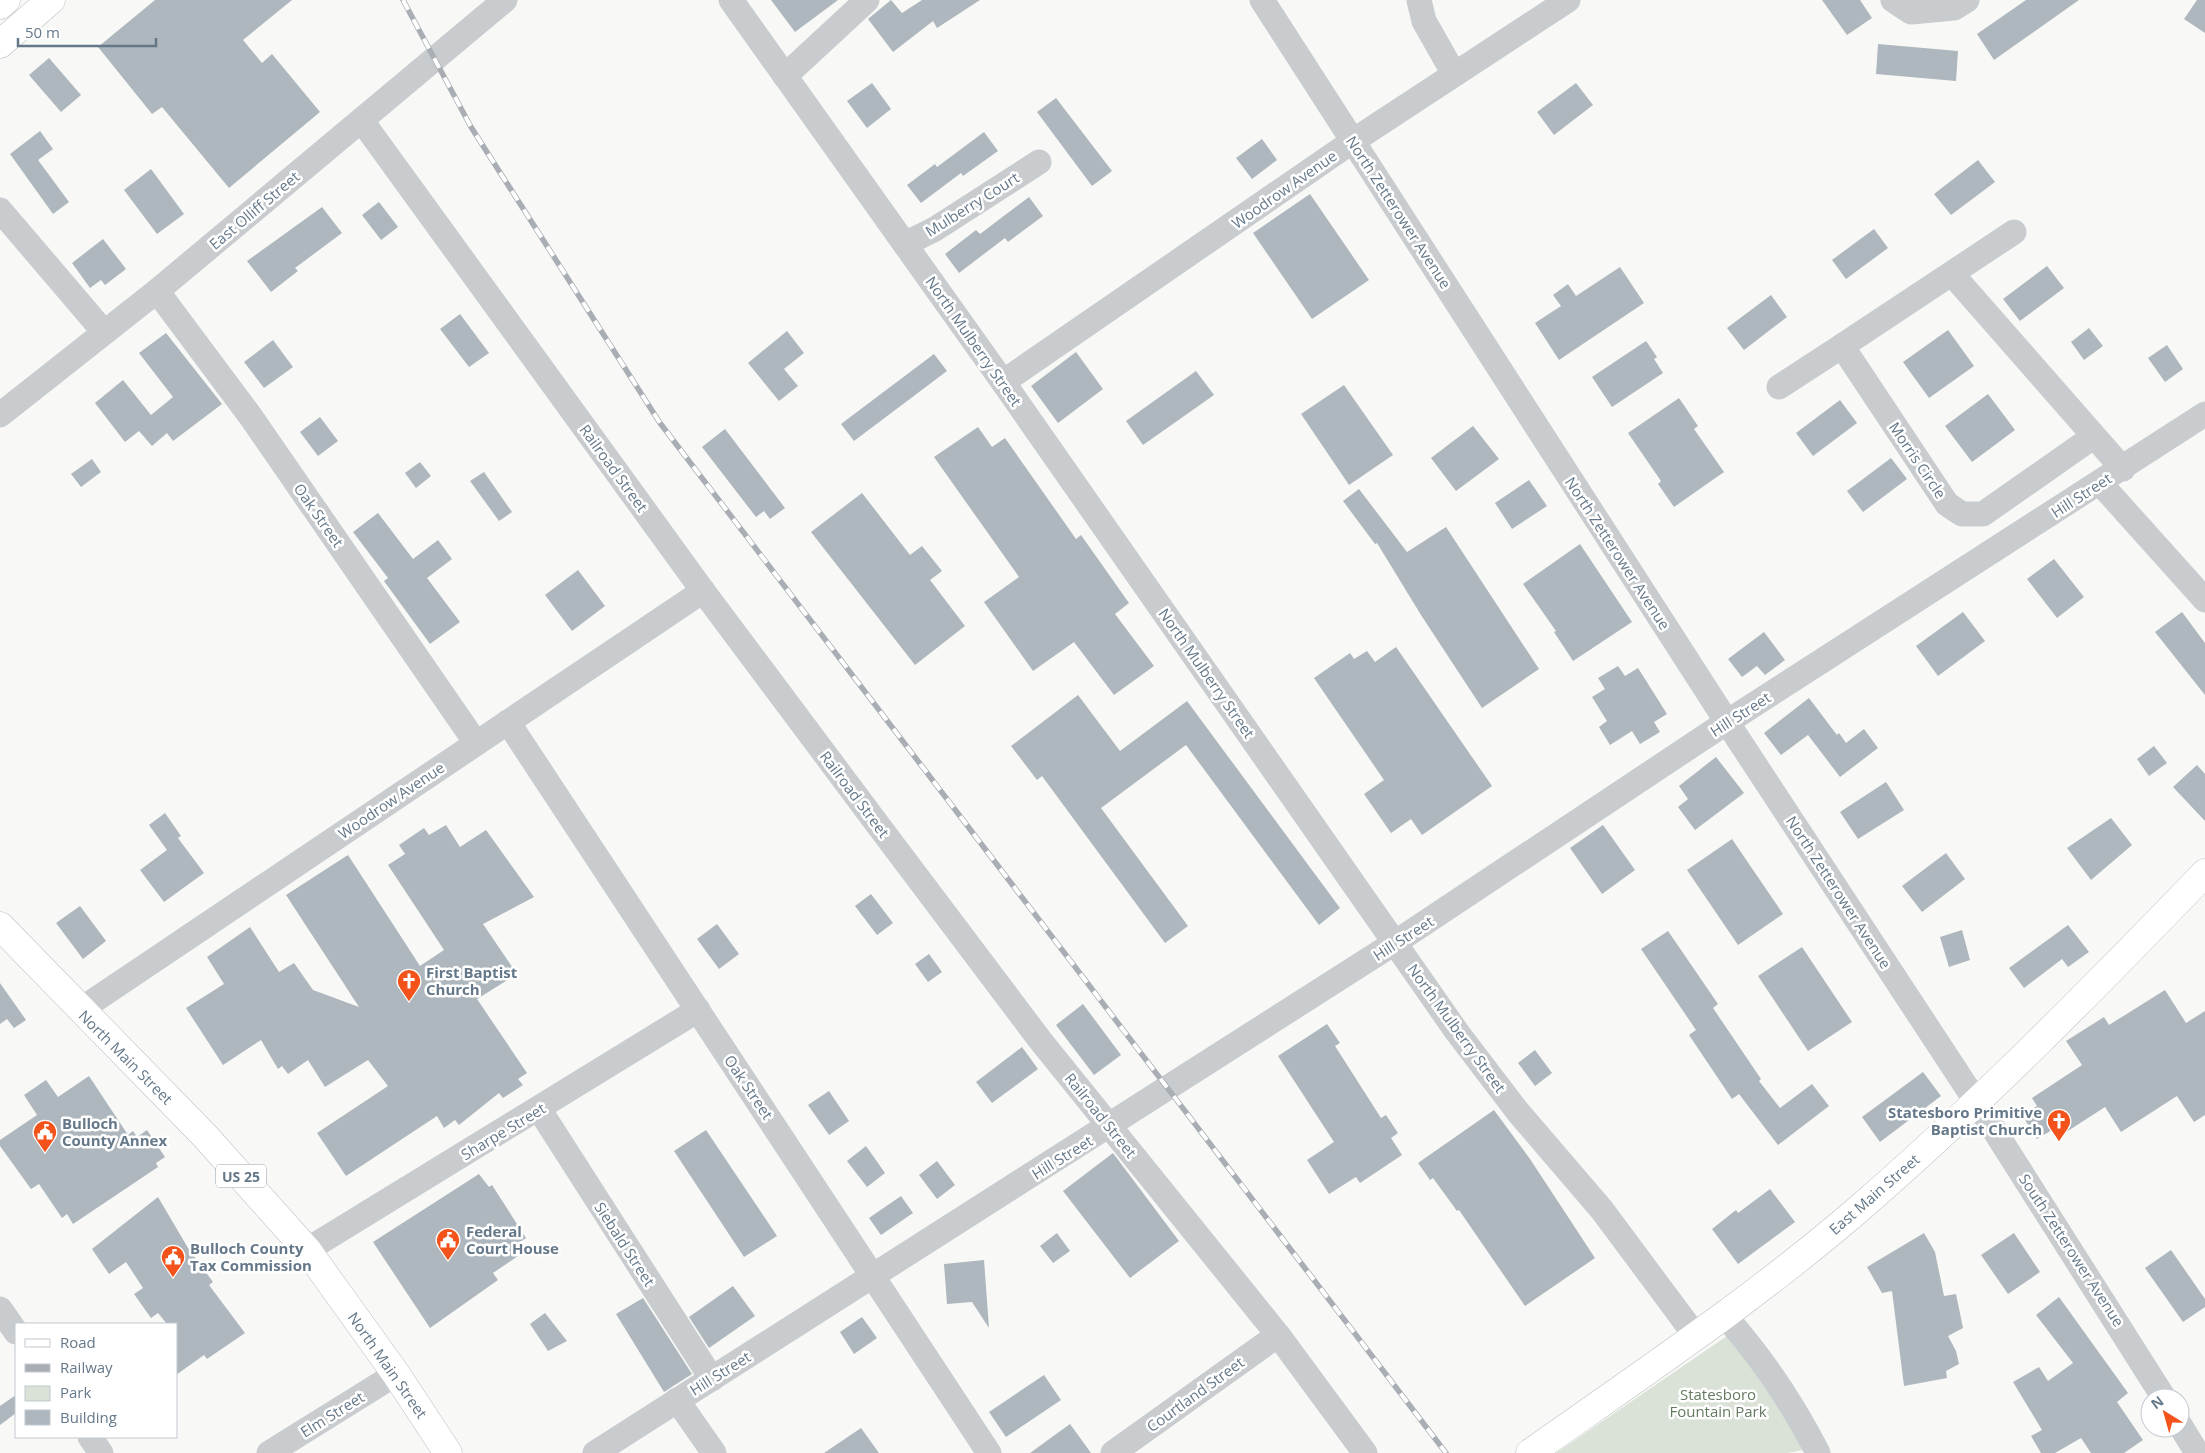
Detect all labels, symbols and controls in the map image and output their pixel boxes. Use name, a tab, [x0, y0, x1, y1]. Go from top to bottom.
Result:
scale bar	[18, 15, 155, 47]
text: 50 m	[25, 22, 60, 42]
street label: North Zetterower Avenue	[1342, 132, 1456, 292]
street label: Woodrow Avenue	[1227, 145, 1341, 233]
street label: East Olliff Street	[205, 166, 303, 254]
street label: Mulberry Court	[921, 167, 1023, 241]
street label: North Mulberry Street	[921, 272, 1027, 410]
street label: Morris Circle	[1885, 418, 1951, 502]
street label: Railroad Street	[575, 420, 653, 516]
street label: Hill Street	[2047, 468, 2115, 522]
street label: North Zetterower Avenue	[1561, 473, 1675, 633]
street label: Oak Street	[290, 479, 348, 551]
street label: North Mulberry Street	[1154, 604, 1260, 742]
street label: Hill Street	[1706, 687, 1774, 741]
street label: Railroad Street	[816, 747, 894, 841]
street label: Woodrow Avenue	[334, 757, 448, 843]
street label: North Zetterower Avenue	[1782, 812, 1896, 972]
street label: Hill Street	[1369, 911, 1437, 965]
street label: North Mulberry Street	[1403, 960, 1511, 1096]
place label: First Baptist Church	[426, 962, 518, 999]
church icon: First Baptist Church	[396, 968, 422, 1002]
street label: North Main Street	[75, 1006, 177, 1108]
street label: Oak Street	[720, 1051, 778, 1123]
street label: Railroad Street	[1061, 1068, 1141, 1162]
street label: Sharpe Street	[457, 1098, 549, 1164]
place label: Statesboro Primitive Baptist Church	[1888, 1102, 2042, 1139]
church icon: Statesboro Primitive Baptist Church	[2046, 1108, 2072, 1142]
place label: Bulloch County Annex	[62, 1113, 167, 1150]
public building icon: Bulloch County Annex	[32, 1119, 58, 1153]
street label: Hill Street	[1028, 1130, 1096, 1184]
street label: East Main Street	[1825, 1149, 1923, 1239]
road number: US 25	[216, 1164, 266, 1188]
street label: South Zetterower Avenue	[2015, 1170, 2129, 1330]
street label: Siebald Street	[590, 1198, 660, 1290]
place label: Federal Court House	[466, 1221, 559, 1258]
public building icon: Federal Court House	[435, 1227, 461, 1261]
place label: Bulloch County Tax Commission	[190, 1238, 312, 1275]
public building icon: Bulloch County Tax Commission	[160, 1244, 186, 1278]
street label: North Main Street	[344, 1308, 432, 1422]
legend	[15, 1323, 178, 1438]
text: Road	[60, 1332, 96, 1352]
street label: Hill Street	[686, 1346, 754, 1400]
street label: Courtland Street	[1142, 1352, 1248, 1436]
text: Railway	[60, 1357, 113, 1377]
text: Park	[60, 1382, 91, 1402]
park label: Statesboro Fountain Park	[1669, 1384, 1767, 1421]
street label: Elm Street	[296, 1386, 368, 1442]
north arrow	[2140, 1388, 2190, 1438]
text: N	[2147, 1391, 2167, 1413]
text: Building	[60, 1407, 117, 1427]

